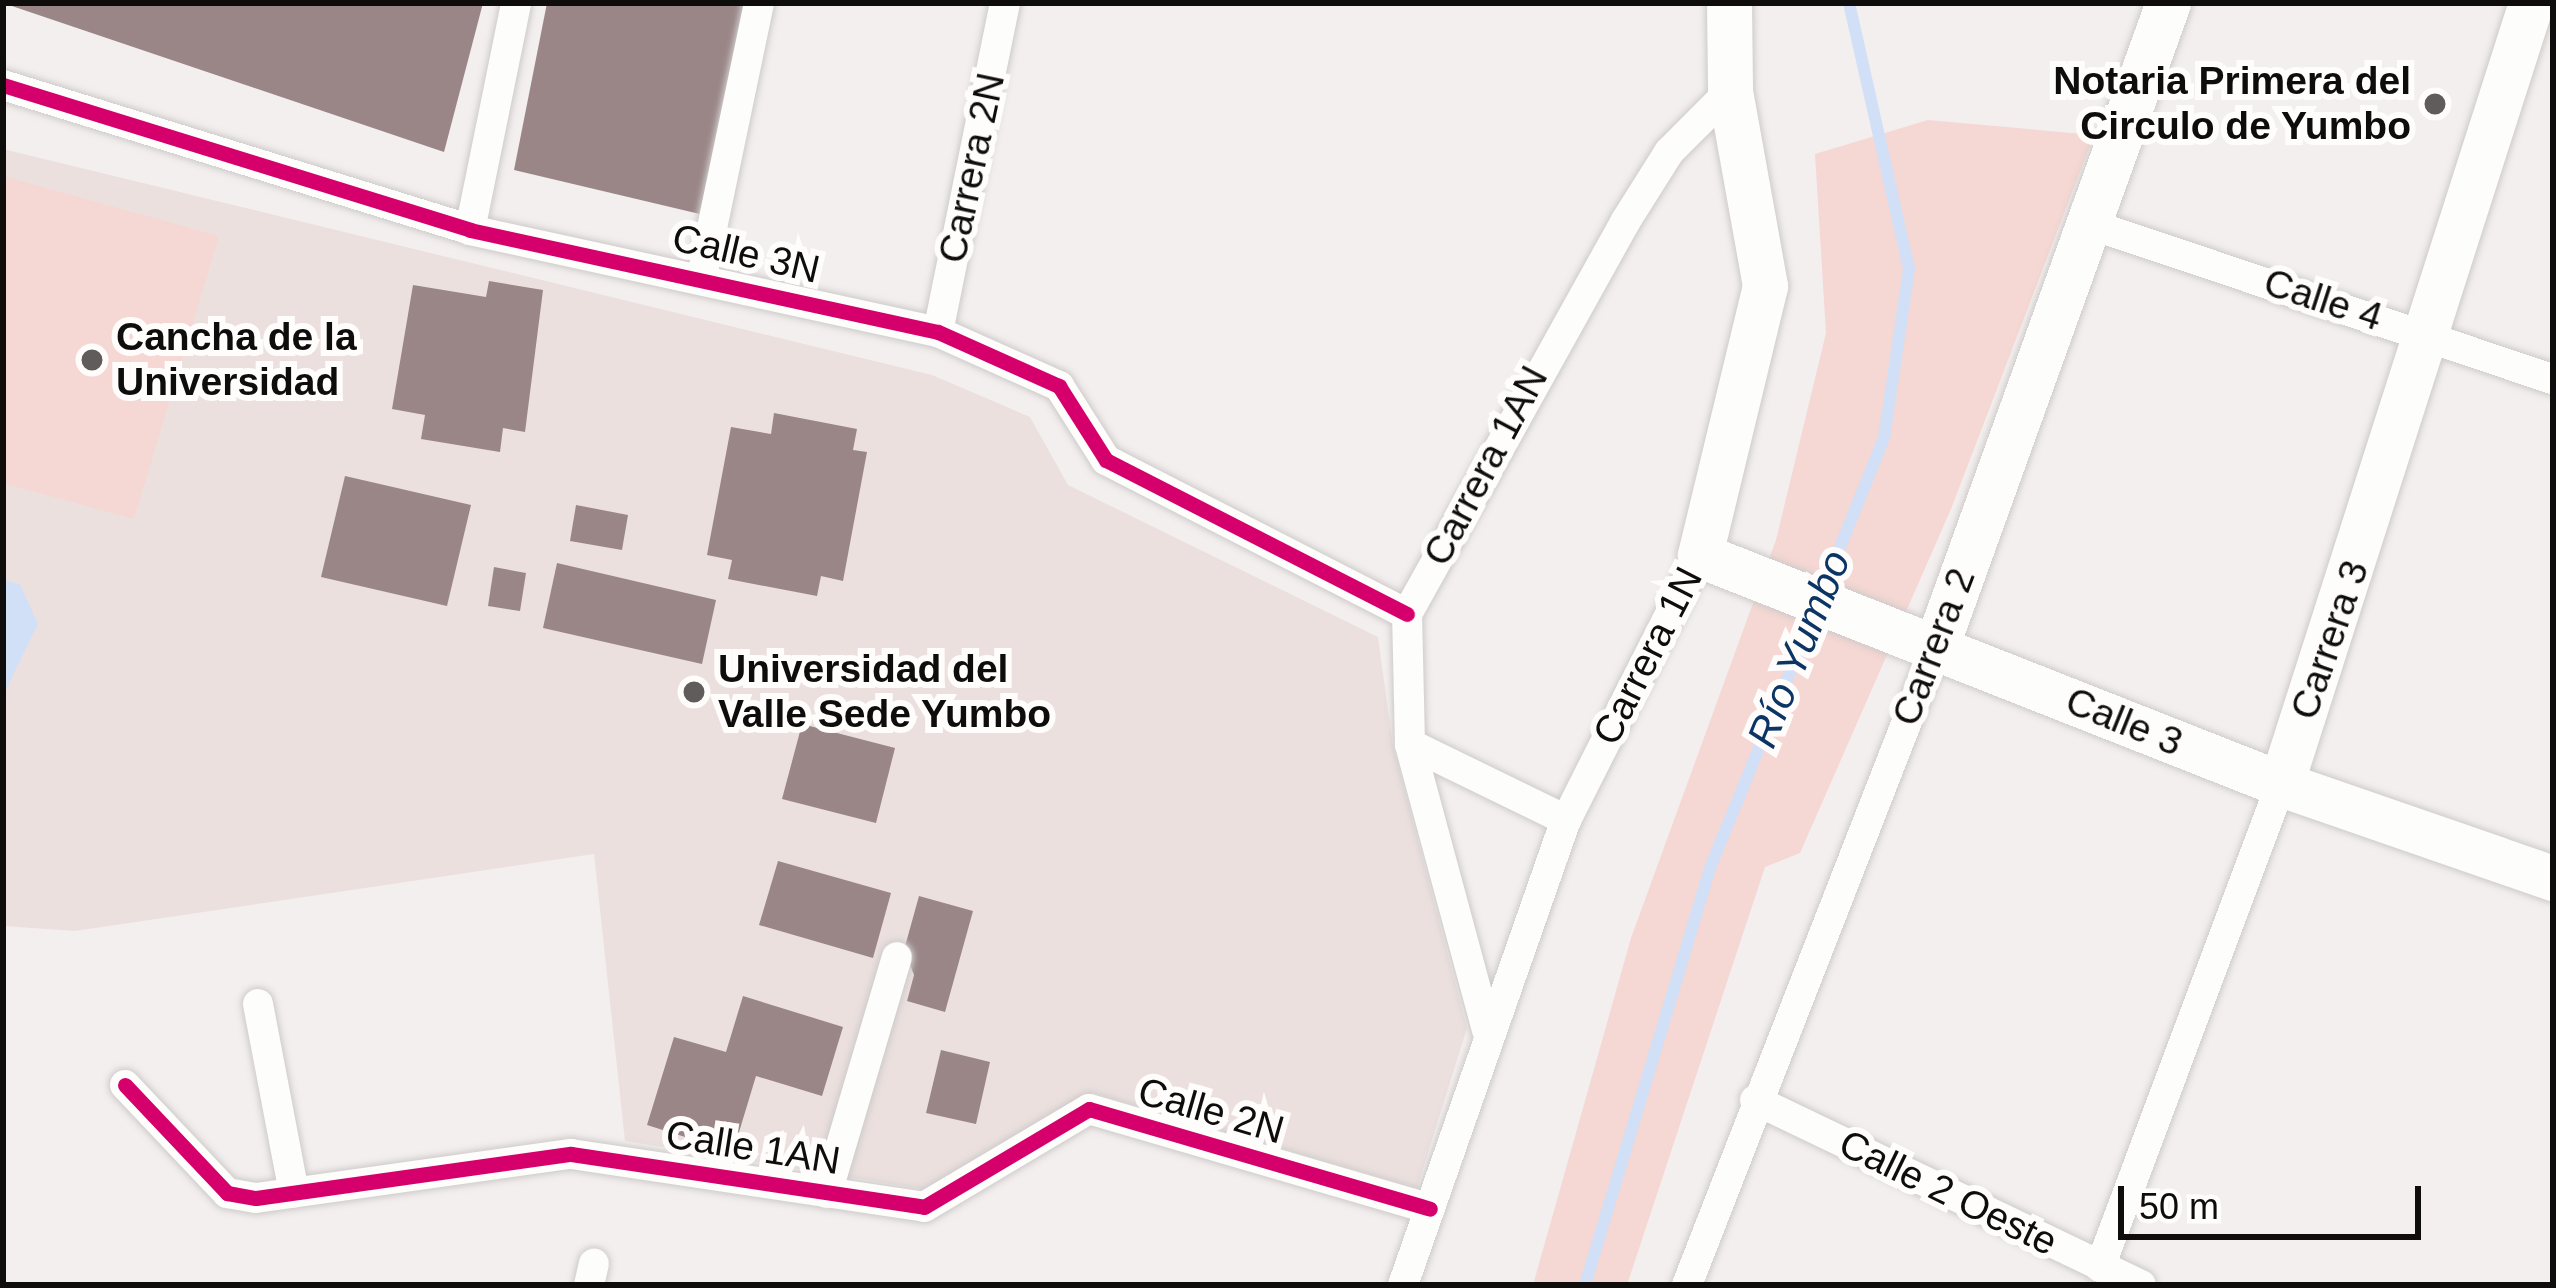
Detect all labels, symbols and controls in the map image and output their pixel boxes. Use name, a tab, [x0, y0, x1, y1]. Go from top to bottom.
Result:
place label: Notaria Primera del Circulo de Yumbo	[2053, 59, 2411, 150]
street label: Carrera 2N	[929, 69, 1015, 267]
marker: Notaria Primera del Circulo de Yumbo	[2422, 91, 2448, 117]
street label: Calle 3N	[668, 214, 824, 294]
street label: Calle 4	[2258, 259, 2388, 341]
place label: Cancha de la Universidad	[116, 315, 357, 406]
marker: Cancha de la Universidad	[79, 347, 105, 373]
street label: Carrera 1AN	[1414, 358, 1558, 574]
water label: Río Yumbo	[1737, 543, 1861, 755]
street label: Carrera 3	[2281, 555, 2379, 725]
street label: Carrera 1N	[1583, 559, 1713, 753]
street label: Carrera 2	[1883, 562, 1985, 732]
place label: Universidad del Valle Sede Yumbo	[718, 647, 1052, 738]
street label: Calle 3	[2059, 678, 2189, 766]
marker: Universidad del Valle Sede Yumbo	[681, 679, 707, 705]
street label: Calle 2N	[1133, 1068, 1289, 1154]
street label: Calle 1AN	[663, 1111, 843, 1185]
street label: Calle 2 Oeste	[1832, 1120, 2064, 1266]
scale bar	[2124, 1162, 2427, 1236]
text: 50 m	[2139, 1186, 2219, 1227]

